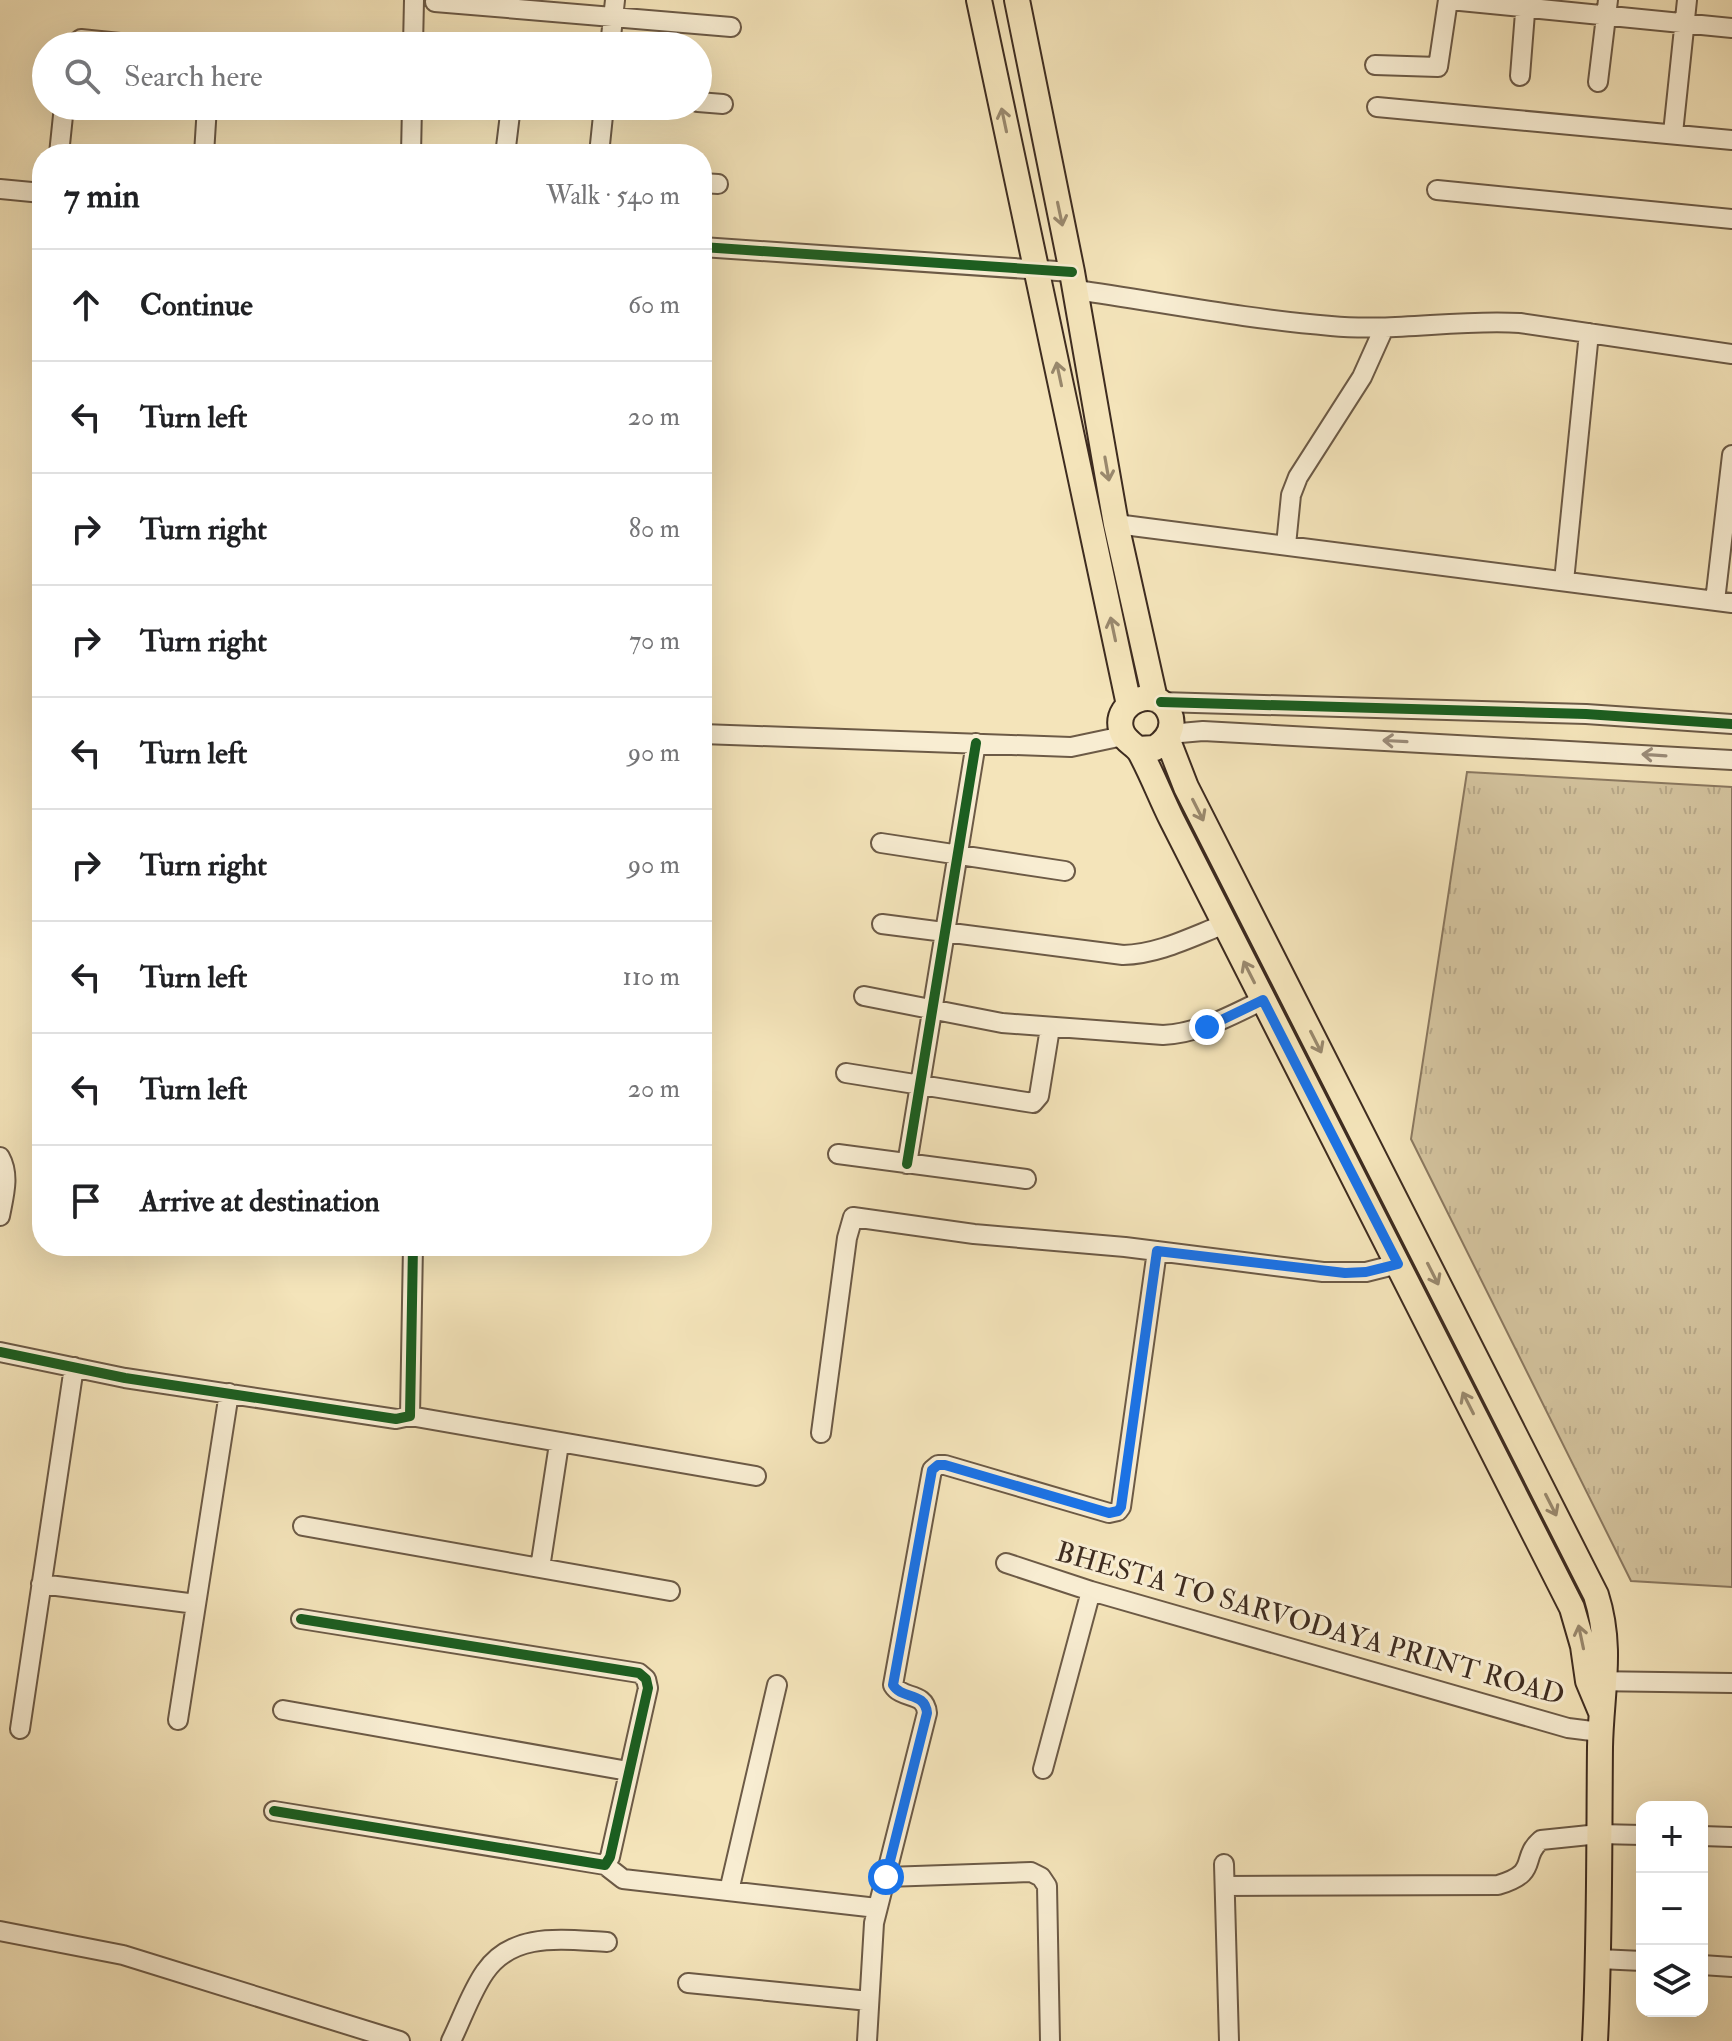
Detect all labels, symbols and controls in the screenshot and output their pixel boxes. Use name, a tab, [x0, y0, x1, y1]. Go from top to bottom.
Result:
search box	[32, 32, 712, 120]
icon: search	[60, 54, 104, 98]
text: Search here	[124, 58, 263, 95]
one-way arrow	[996, 108, 1011, 133]
text: 7 min	[64, 175, 140, 218]
text: Walk · 540 m	[546, 180, 680, 212]
one-way arrow	[1054, 200, 1069, 226]
icon: ahead	[64, 283, 108, 327]
text: Continue	[140, 287, 253, 324]
text: 60 m	[628, 289, 680, 321]
one-way arrow	[1051, 362, 1066, 388]
icon: left	[64, 395, 108, 439]
text: Turn left	[140, 399, 247, 436]
text: 20 m	[628, 401, 680, 433]
one-way arrow	[1100, 456, 1115, 482]
icon: right	[64, 507, 108, 551]
text: Turn right	[140, 511, 267, 548]
text: 80 m	[629, 513, 680, 545]
one-way arrow	[1104, 616, 1119, 642]
icon: right	[64, 619, 108, 663]
text: Turn right	[140, 623, 267, 660]
text: 70 m	[629, 625, 680, 657]
icon: left	[64, 731, 108, 775]
one-way arrow	[1382, 733, 1409, 748]
text: Turn left	[140, 735, 247, 772]
text: 90 m	[628, 737, 680, 769]
one-way arrow	[1641, 747, 1668, 762]
one-way arrow	[1191, 797, 1206, 821]
icon: right	[64, 843, 108, 887]
text: Turn right	[140, 847, 267, 884]
text: 90 m	[628, 849, 680, 881]
icon: left	[64, 955, 108, 999]
text: Turn left	[140, 959, 247, 996]
one-way arrow	[1240, 960, 1256, 984]
text: 110 m	[623, 961, 680, 993]
route end	[1189, 1009, 1225, 1045]
one-way arrow	[1308, 1029, 1324, 1053]
icon: left	[64, 1067, 108, 1111]
text: Turn left	[140, 1071, 247, 1108]
text: 20 m	[628, 1073, 680, 1105]
icon: arrive	[64, 1179, 108, 1223]
text: Arrive at destination	[140, 1183, 380, 1220]
one-way arrow	[1426, 1261, 1442, 1285]
one-way arrow	[1460, 1392, 1475, 1416]
one-way arrow	[1543, 1493, 1559, 1517]
street label: BHESTA TO SARVODAYA PRINT ROAD	[1052, 1535, 1568, 1713]
one-way arrow	[1573, 1625, 1588, 1650]
map controls	[1636, 1801, 1708, 2017]
button: +	[1636, 1801, 1708, 1873]
route start	[868, 1859, 904, 1895]
button: −	[1636, 1873, 1708, 1945]
button: layers	[1636, 1945, 1708, 2017]

